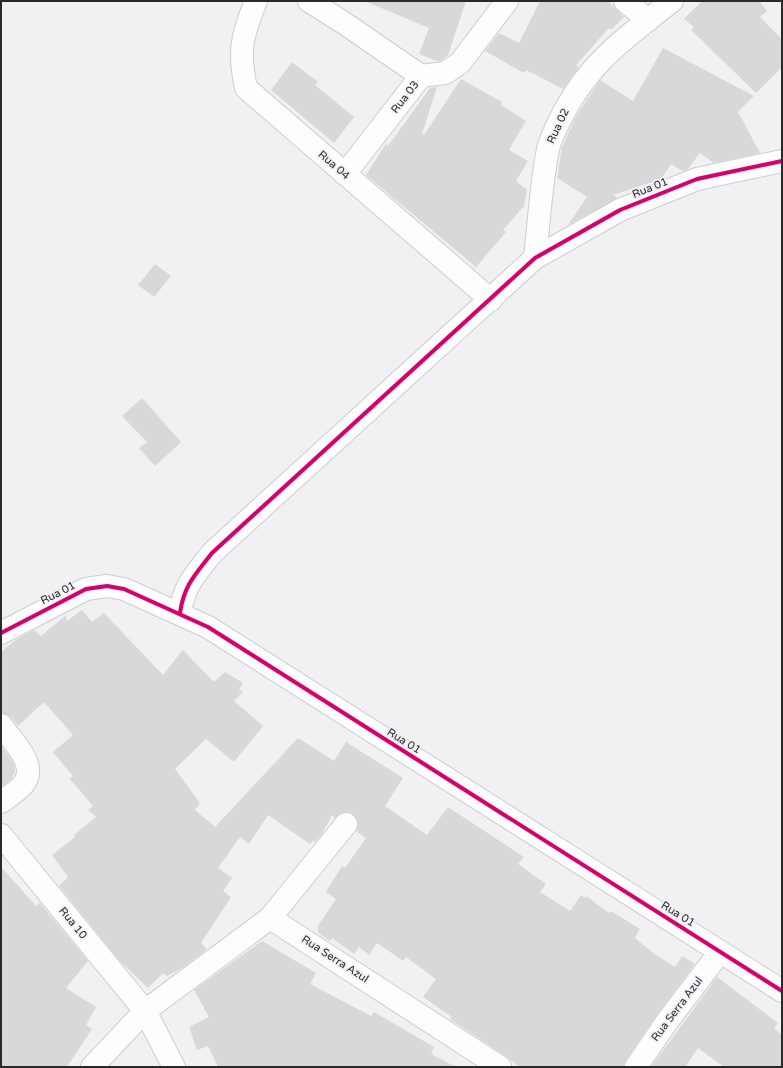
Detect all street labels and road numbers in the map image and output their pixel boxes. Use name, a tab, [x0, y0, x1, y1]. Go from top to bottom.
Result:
street label: Rua 03	[388, 78, 422, 116]
street label: Rua 02	[544, 106, 572, 146]
street label: Rua 04	[316, 148, 352, 182]
street label: Rua 01	[630, 175, 670, 201]
street label: Rua 01	[38, 579, 78, 607]
street label: Rua 01	[385, 726, 423, 756]
street label: Rua 01	[659, 899, 697, 929]
street label: Rua 10	[56, 904, 90, 942]
street label: Rua Serra Azul	[299, 933, 371, 985]
street label: Rua Serra Azul	[649, 974, 705, 1044]

